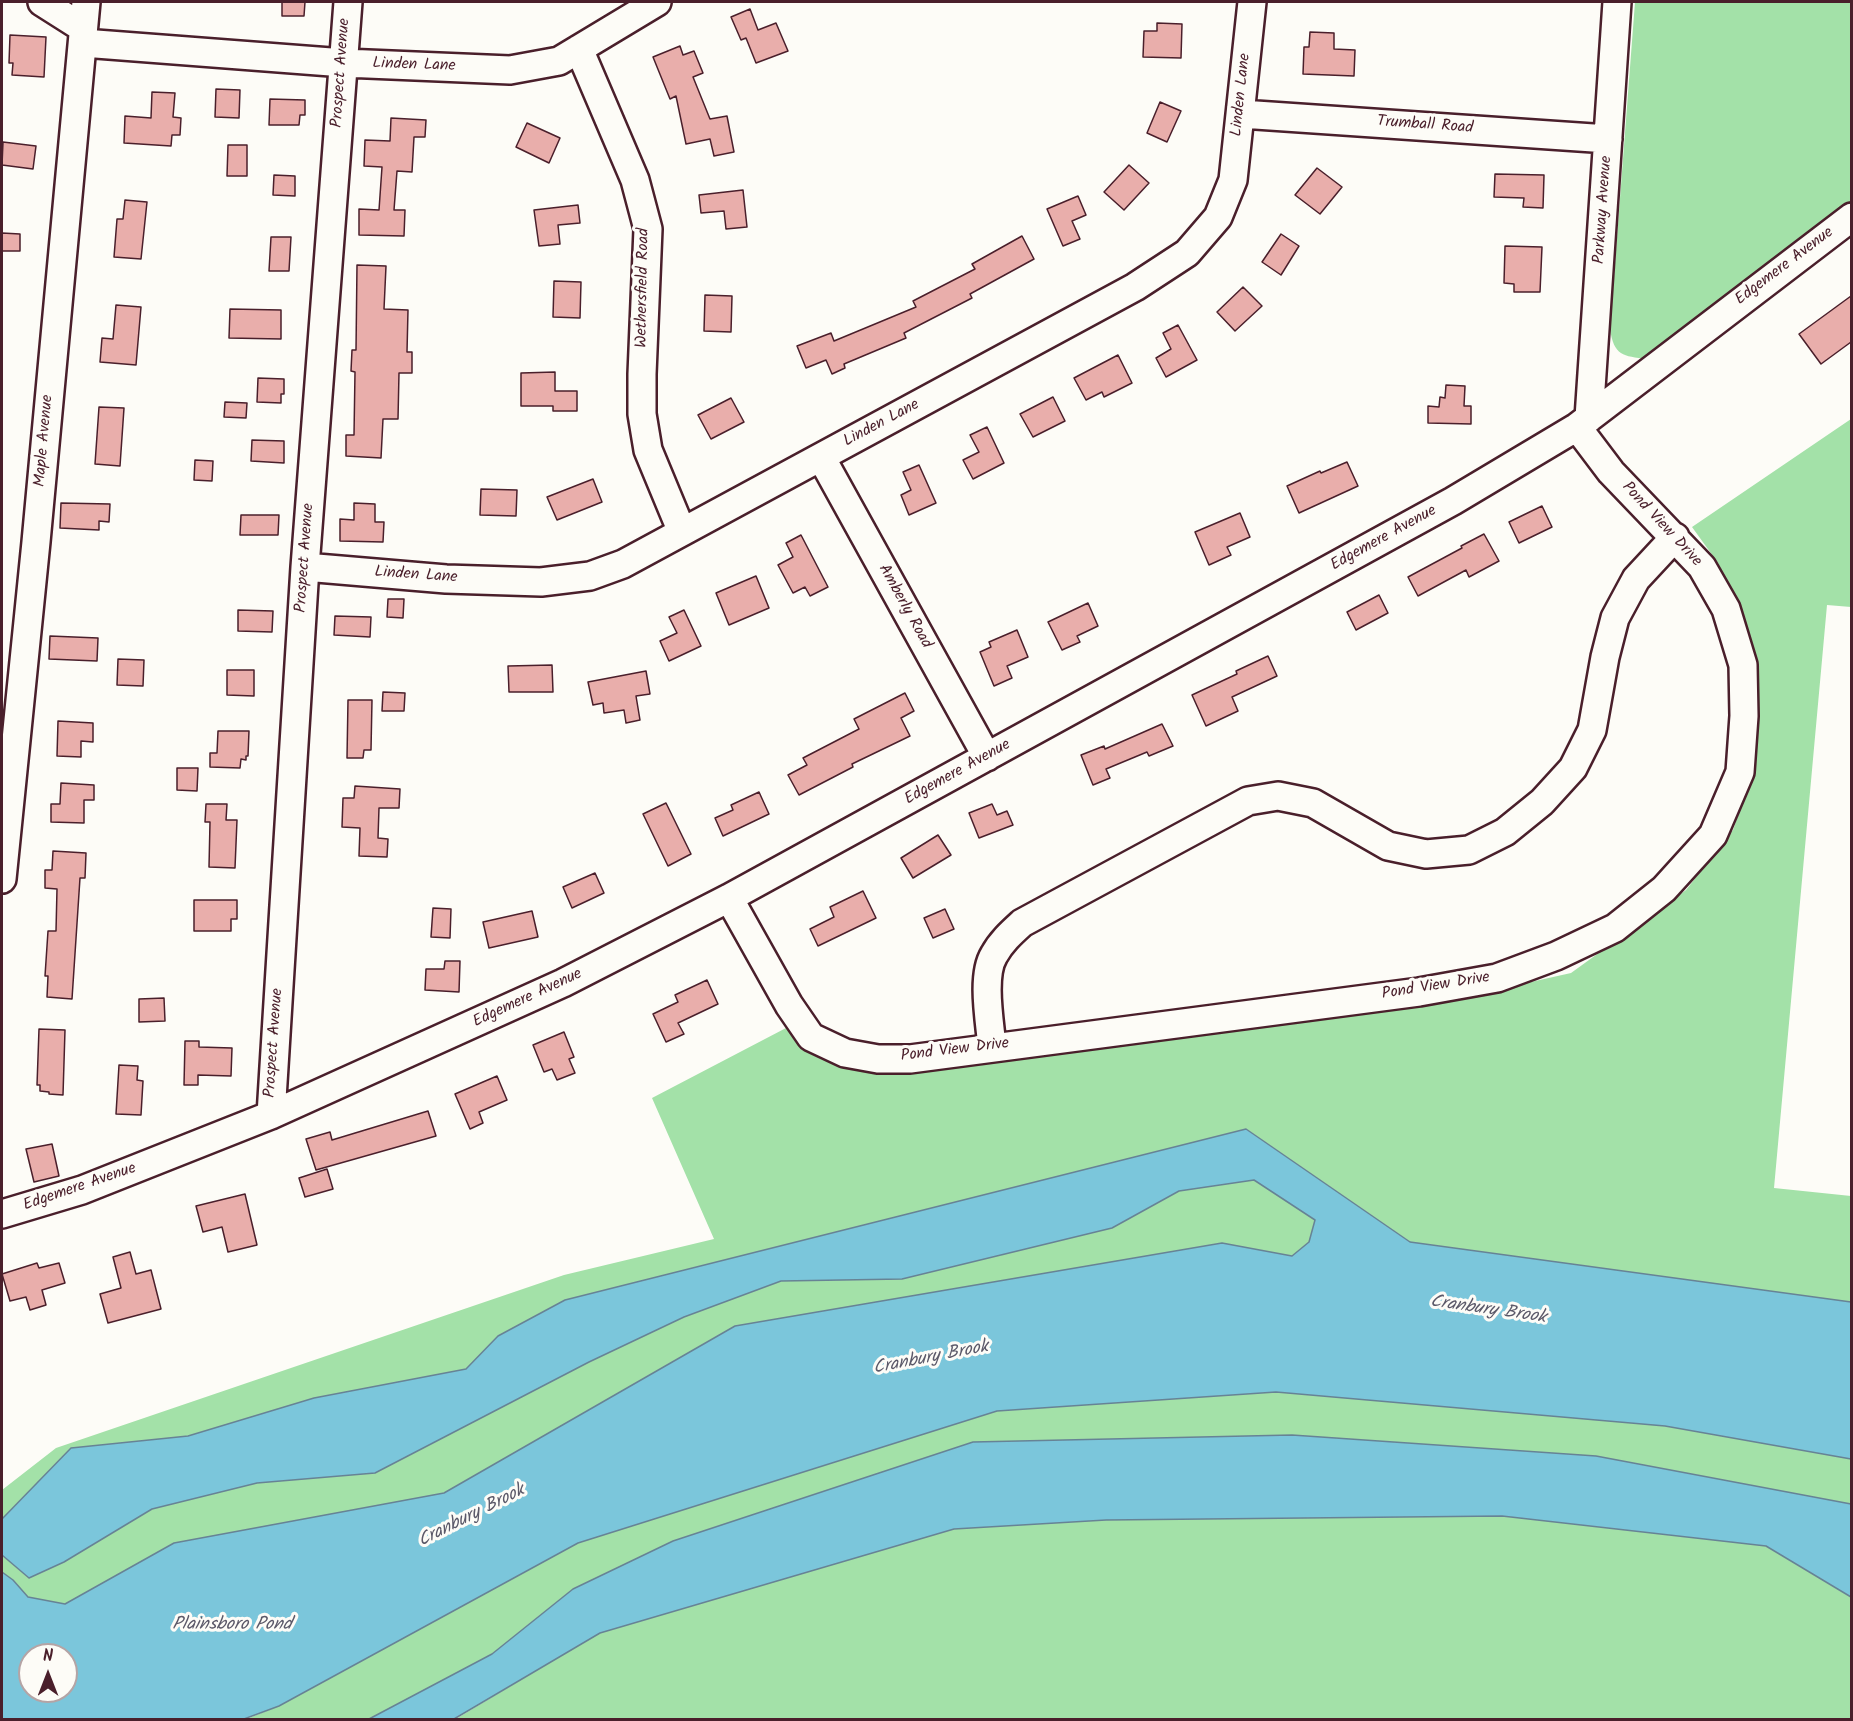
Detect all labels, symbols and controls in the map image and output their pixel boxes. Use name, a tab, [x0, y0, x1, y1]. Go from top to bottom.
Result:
street label: Prospect Avenue	[329, 18, 355, 128]
street label: Linden Lane	[1228, 53, 1256, 137]
street label: Linden Lane	[372, 55, 456, 77]
street label: Trumball Road	[1376, 113, 1474, 139]
street label: Parkway Avenue	[1591, 155, 1617, 265]
street label: Edgemere Avenue	[1732, 224, 1838, 310]
street label: Wethersfield Road	[633, 228, 655, 348]
street label: Maple Avenue	[31, 394, 59, 488]
street label: Linden Lane	[841, 396, 923, 452]
street label: Pond View Drive	[1617, 479, 1705, 571]
street label: Edgemere Avenue	[1328, 502, 1440, 576]
street label: Prospect Avenue	[293, 503, 319, 613]
street label: Amberly Road	[873, 562, 935, 652]
street label: Linden Lane	[374, 564, 458, 588]
street label: Edgemere Avenue	[902, 736, 1014, 810]
street label: Edgemere Avenue	[470, 965, 586, 1033]
street label: Pond View Drive	[1381, 969, 1491, 1005]
street label: Prospect Avenue	[262, 988, 288, 1098]
street label: Pond View Drive	[900, 1035, 1010, 1067]
street label: Edgemere Avenue	[21, 1160, 139, 1216]
water label: Cranbury Brook	[1429, 1292, 1547, 1330]
water label: Cranbury Brook	[872, 1337, 990, 1381]
water label: Cranbury Brook	[415, 1481, 529, 1553]
water label: Plainsboro Pond	[172, 1615, 292, 1637]
north arrow	[18, 1643, 78, 1703]
text: N	[43, 1644, 53, 1669]

